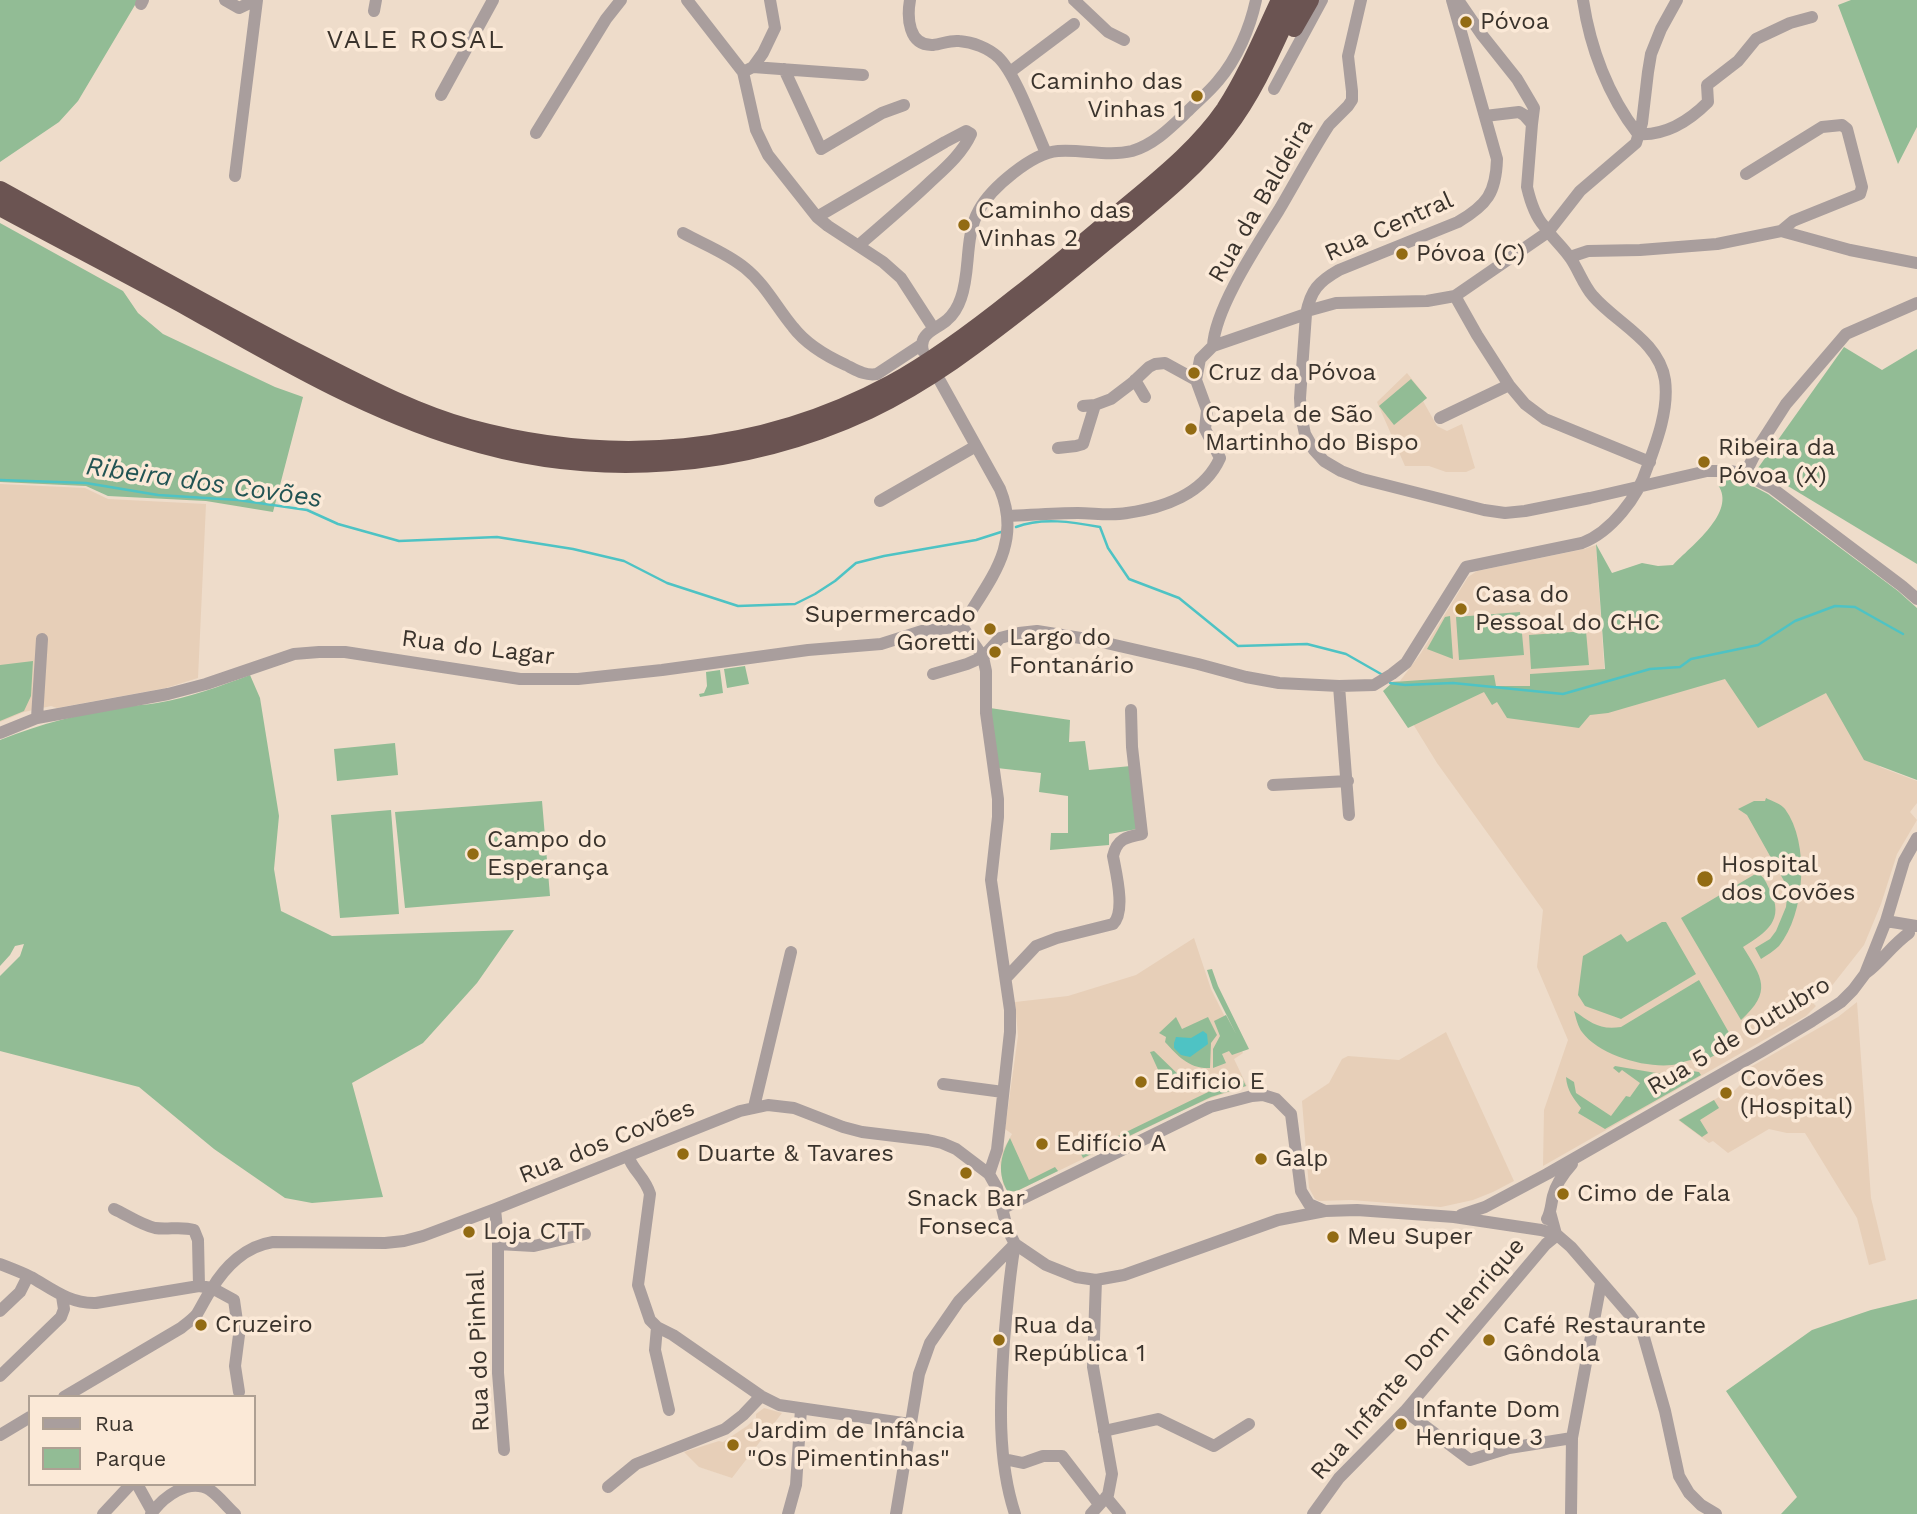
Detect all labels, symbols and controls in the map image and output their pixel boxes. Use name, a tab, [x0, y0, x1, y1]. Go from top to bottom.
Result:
place label: Póvoa	[1480, 8, 1549, 36]
marker: Póvoa	[1458, 14, 1474, 30]
district label: VALE ROSAL	[328, 24, 504, 56]
place label: Caminho das Vinhas 1	[1030, 68, 1183, 124]
marker: Caminho das Vinhas 1	[1189, 88, 1205, 104]
street label: Rua da Baldeira	[1203, 114, 1319, 288]
street label: Rua Central	[1320, 186, 1458, 268]
place label: Caminho das Vinhas 2	[978, 197, 1131, 253]
marker: Caminho das Vinhas 2	[956, 217, 972, 233]
place label: Póvoa (C)	[1416, 240, 1525, 268]
marker: Póvoa (C)	[1394, 246, 1410, 262]
place label: Cruz da Póvoa	[1208, 359, 1376, 387]
marker: Cruz da Póvoa	[1186, 365, 1202, 381]
place label: Capela de São Martinho do Bispo	[1205, 401, 1419, 457]
marker: Capela de São Martinho do Bispo	[1183, 421, 1199, 437]
place label: Ribeira da Póvoa (X)	[1718, 434, 1835, 490]
water label: Ribeira dos Covões	[84, 451, 324, 515]
marker: Ribeira da Póvoa (X)	[1696, 454, 1712, 470]
place label: Casa do Pessoal do CHC	[1475, 581, 1660, 637]
place label: Supermercado Goretti	[805, 601, 976, 657]
marker: Casa do Pessoal do CHC	[1453, 601, 1469, 617]
marker: Supermercado Goretti	[982, 621, 998, 637]
street label: Rua do Lagar	[400, 624, 556, 672]
place label: Largo do Fontanário	[1009, 624, 1134, 680]
marker: Largo do Fontanário	[987, 644, 1003, 660]
place label: Campo do Esperança	[487, 826, 609, 882]
marker: Campo do Esperança	[465, 846, 481, 862]
place label: Hospital dos Covões	[1721, 851, 1856, 907]
marker: Hospital dos Covões	[1695, 869, 1715, 889]
street label: Rua 5 de Outubro	[1642, 970, 1836, 1102]
place label: Covões (Hospital)	[1740, 1065, 1853, 1121]
place label: Edificio E	[1155, 1068, 1265, 1096]
marker: Edificio E	[1133, 1074, 1149, 1090]
marker: Covões (Hospital)	[1718, 1085, 1734, 1101]
street label: Rua dos Covões	[515, 1094, 699, 1190]
place label: Edifício A	[1056, 1130, 1166, 1158]
marker: Edifício A	[1034, 1136, 1050, 1152]
place label: Duarte & Tavares	[697, 1140, 894, 1168]
place label: Galp	[1275, 1145, 1328, 1173]
marker: Duarte & Tavares	[675, 1146, 691, 1162]
marker: Galp	[1253, 1151, 1269, 1167]
marker: Snack Bar Fonseca	[958, 1165, 974, 1181]
place label: Cimo de Fala	[1577, 1180, 1730, 1208]
place label: Snack Bar Fonseca	[907, 1185, 1025, 1241]
marker: Cimo de Fala	[1555, 1186, 1571, 1202]
place label: Loja CTT	[483, 1218, 585, 1246]
place label: Meu Super	[1347, 1223, 1473, 1251]
marker: Loja CTT	[461, 1224, 477, 1240]
marker: Meu Super	[1325, 1229, 1341, 1245]
street label: Rua Infante Dom Henrique	[1305, 1232, 1531, 1486]
street label: Rua do Pinhal	[462, 1270, 496, 1432]
place label: Cruzeiro	[215, 1311, 313, 1339]
place label: Rua da República 1	[1013, 1312, 1146, 1368]
place label: Café Restaurante Gôndola	[1503, 1312, 1706, 1368]
marker: Cruzeiro	[193, 1317, 209, 1333]
marker: Rua da República 1	[991, 1332, 1007, 1348]
marker: Café Restaurante Gôndola	[1481, 1332, 1497, 1348]
legend	[28, 1395, 256, 1486]
place label: Infante Dom Henrique 3	[1415, 1396, 1560, 1452]
text: Rua	[95, 1411, 134, 1436]
marker: Infante Dom Henrique 3	[1393, 1416, 1409, 1432]
place label: Jardim de Infância "Os Pimentinhas"	[747, 1417, 965, 1473]
marker: Jardim de Infância "Os Pimentinhas"	[725, 1437, 741, 1453]
text: Parque	[95, 1446, 166, 1471]

